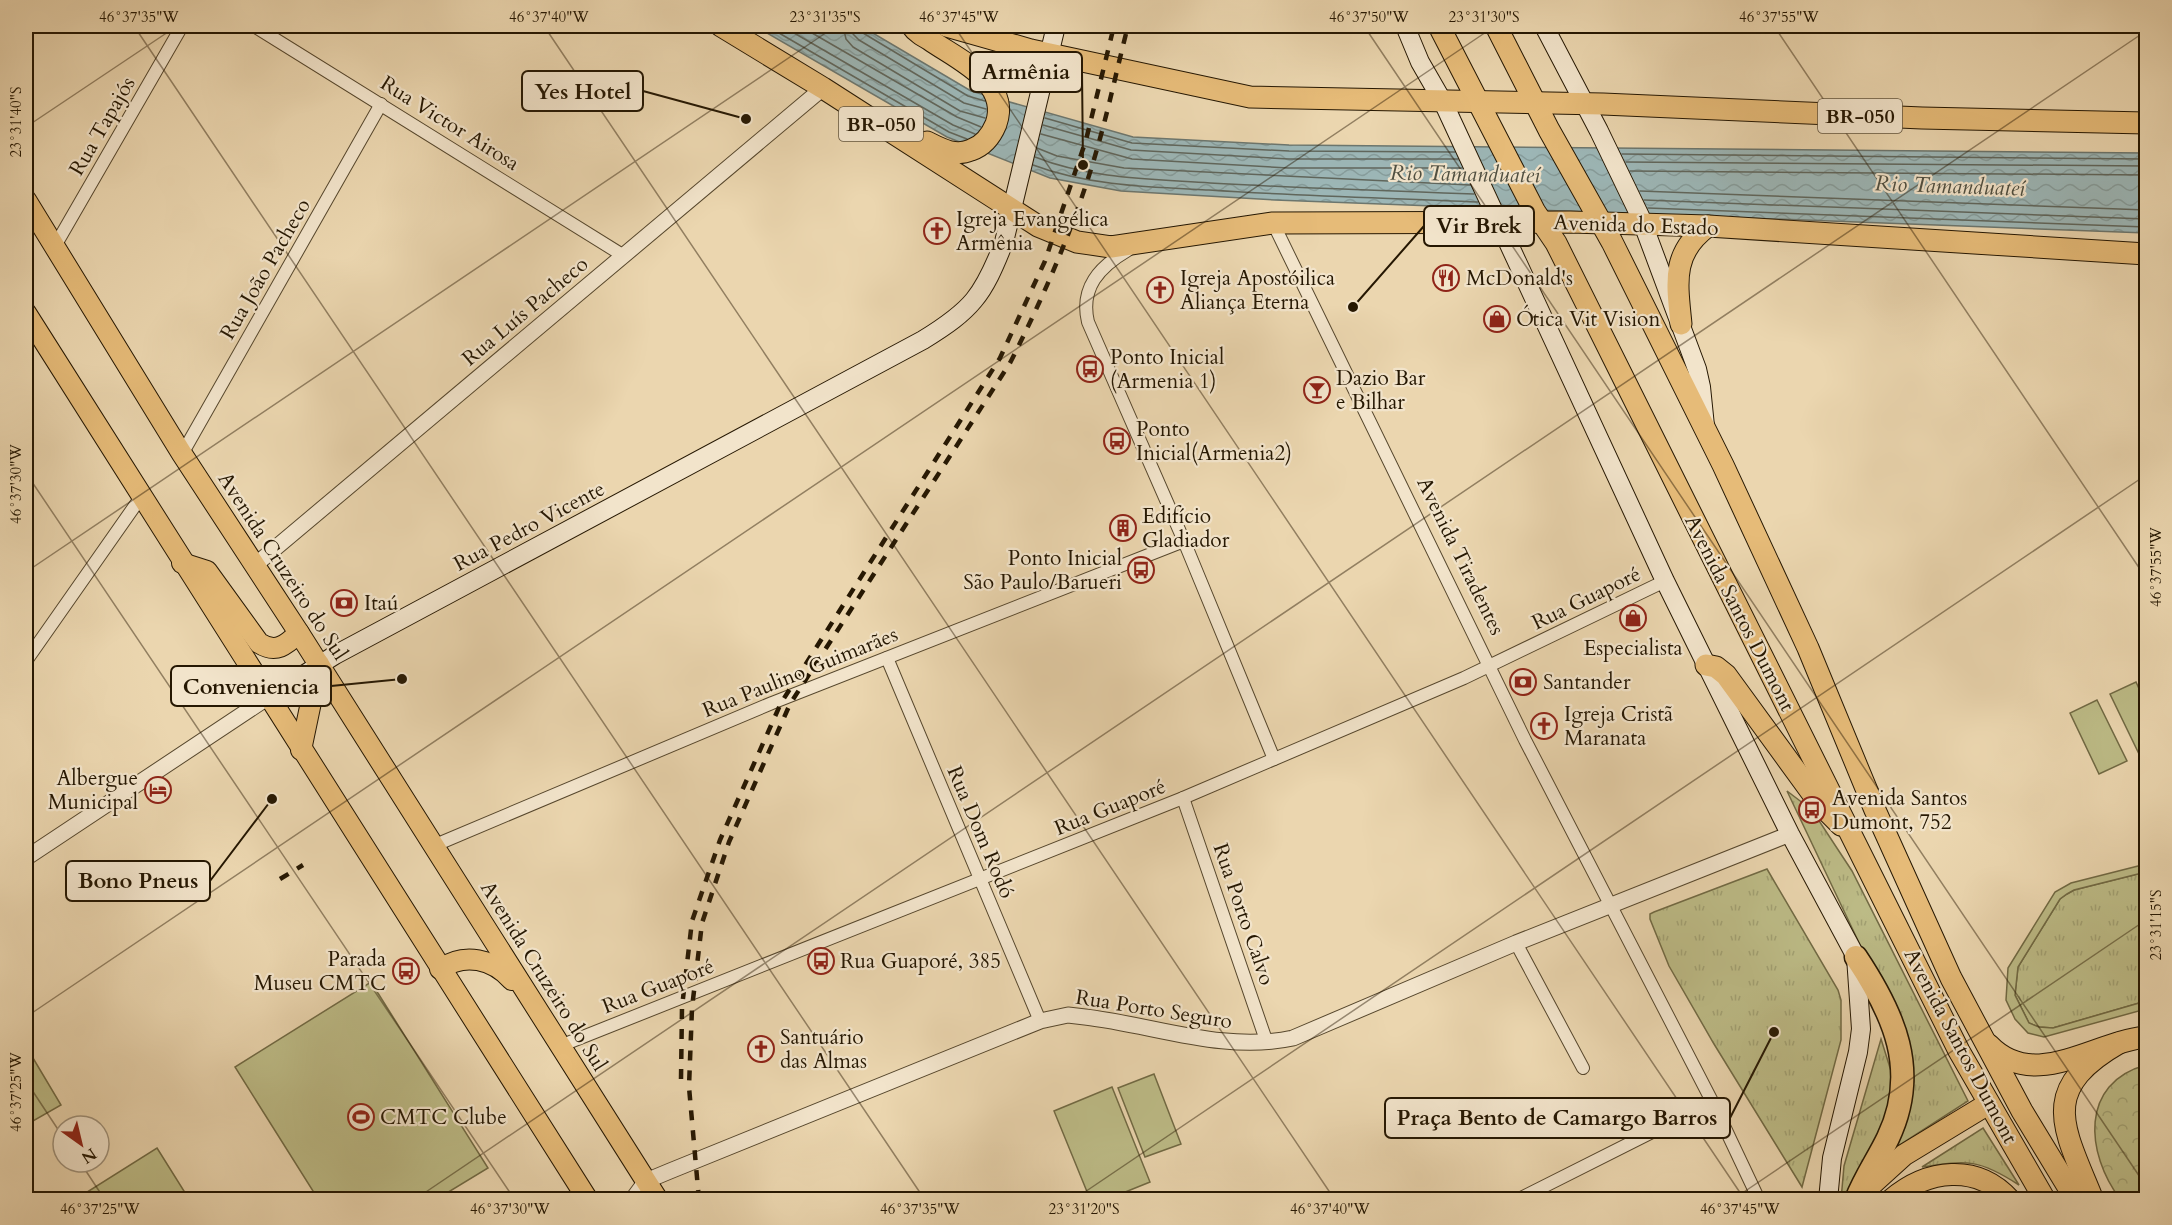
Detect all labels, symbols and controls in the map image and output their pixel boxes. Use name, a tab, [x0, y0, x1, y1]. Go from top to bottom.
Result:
text: 46°37'35"W	[99, 7, 179, 27]
text: 46°37'40"W	[509, 7, 589, 27]
text: 23°31'35"S	[790, 7, 860, 27]
text: 46°37'45"W	[919, 7, 999, 27]
text: 46°37'50"W	[1329, 7, 1409, 27]
text: 23°31'30"S	[1449, 7, 1519, 27]
text: 46°37'55"W	[1739, 7, 1819, 27]
callout: Armênia	[970, 52, 1082, 92]
text: Armênia	[982, 57, 1070, 87]
street label: Rua Victor Airosa	[375, 69, 525, 178]
street label: Rua Tapajós	[62, 71, 142, 181]
callout: Yes Hotel	[522, 71, 643, 111]
text: Yes Hotel	[535, 77, 632, 107]
text: 23°31'40"S	[6, 87, 26, 157]
road number: BR-050	[1818, 99, 1902, 133]
road number: BR-050	[839, 107, 923, 141]
water label: Rio Tamanduateí	[1390, 158, 1541, 190]
water label: Rio Tamanduateí	[1874, 168, 2027, 204]
street label: Rua João Pacheco	[213, 193, 318, 345]
place label: Igreja Evangélica Armênia	[956, 205, 1109, 258]
callout: Vir Brek	[1424, 206, 1534, 246]
street label: Avenida do Estado	[1553, 208, 1719, 243]
text: Vir Brek	[1436, 211, 1522, 241]
church icon: Igreja Evangélica Armênia	[922, 216, 952, 246]
street label: Rua Luís Pacheco	[456, 250, 595, 373]
restaurant icon: McDonald's	[1431, 263, 1461, 293]
place label: Igreja Apostóilica Aliança Eterna	[1180, 264, 1335, 317]
place label: McDonald's	[1466, 264, 1573, 293]
church icon: Igreja Apostóilica Aliança Eterna	[1145, 275, 1175, 305]
shop icon: Ótica Vit Vision	[1482, 304, 1512, 334]
place label: Ótica Vit Vision	[1516, 304, 1660, 334]
place label: Ponto Inicial (Armenia 1)	[1110, 343, 1224, 396]
bus stop icon: Ponto Inicial (Armenia 1)	[1075, 354, 1105, 384]
place label: Dazio Bar e Bilhar	[1336, 364, 1426, 417]
bar icon: Dazio Bar e Bilhar	[1302, 375, 1332, 405]
place label: Ponto Inicial(Armenia2)	[1136, 415, 1292, 468]
bus stop icon: Ponto Inicial(Armenia2)	[1102, 426, 1132, 456]
text: 46°37'30"W	[6, 444, 26, 524]
street label: Avenida Cruzeiro do Sul	[211, 466, 354, 666]
street label: Avenida Tiradentes	[1410, 472, 1511, 640]
street label: Rua Pedro Vicente	[449, 474, 610, 578]
place label: Edifício Gladiador	[1142, 502, 1230, 555]
street label: Avenida Santos Dumont	[1677, 510, 1802, 717]
building icon: Edifício Gladiador	[1108, 513, 1138, 543]
text: 46°37'55"W	[2146, 527, 2166, 607]
place label: Ponto Inicial São Paulo/Barueri	[963, 544, 1122, 597]
bus stop icon: Ponto Inicial São Paulo/Barueri	[1126, 555, 1156, 585]
street label: Rua Guaporé	[1527, 560, 1645, 637]
bank icon: Itaú	[329, 588, 359, 618]
place label: Itaú	[364, 589, 398, 618]
shop icon: Especialista	[1618, 603, 1648, 633]
street label: Rua Paulino Guimarães	[698, 620, 902, 725]
place label: Especialista	[1583, 634, 1683, 663]
callout: Conveniencia	[171, 666, 331, 706]
bank icon: Santander	[1508, 667, 1538, 697]
place label: Santander	[1543, 668, 1631, 697]
text: Conveniencia	[183, 672, 319, 702]
place label: Igreja Cristã Maranata	[1564, 700, 1673, 753]
church icon: Igreja Cristã Maranata	[1529, 711, 1559, 741]
street label: Rua Dom Rodó	[940, 762, 1021, 903]
place label: Albergue Municipal	[48, 764, 138, 817]
street label: Rua Guaporé	[1050, 772, 1170, 843]
hotel icon: Albergue Municipal	[143, 775, 173, 805]
place label: Avenida Santos Dumont, 752	[1832, 784, 1967, 837]
bus stop icon: Avenida Santos Dumont, 752	[1797, 795, 1827, 825]
street label: Rua Porto Calvo	[1206, 839, 1281, 989]
callout: Bono Pneus	[66, 861, 210, 901]
text: Bono Pneus	[78, 866, 198, 896]
street label: Avenida Cruzeiro do Sul	[473, 876, 614, 1077]
text: 23°31'15"S	[2146, 890, 2166, 960]
street label: Avenida Santos Dumont	[1897, 944, 2025, 1149]
place label: Parada Museu CMTC	[254, 945, 386, 998]
bus stop icon: Rua Guaporé, 385	[806, 946, 836, 976]
place label: Rua Guaporé, 385	[840, 947, 1001, 976]
street label: Rua Guaporé	[598, 952, 718, 1021]
bus stop icon: Parada Museu CMTC	[391, 956, 421, 986]
street label: Rua Porto Seguro	[1074, 983, 1234, 1036]
place label: Santuário das Almas	[780, 1023, 867, 1076]
church icon: Santuário das Almas	[746, 1034, 776, 1064]
text: 46°37'25"W	[6, 1052, 26, 1132]
callout: Praça Bento de Camargo Barros	[1385, 1098, 1730, 1138]
sports icon: CMTC Clube	[346, 1102, 376, 1132]
place label: CMTC Clube	[380, 1103, 507, 1132]
text: Praça Bento de Camargo Barros	[1397, 1103, 1717, 1133]
north arrow	[51, 1114, 111, 1174]
text: N	[77, 1143, 101, 1169]
text: 46°37'25"W	[60, 1199, 140, 1219]
text: 46°37'30"W	[470, 1199, 550, 1219]
text: 46°37'35"W	[880, 1199, 960, 1219]
text: 23°31'20"S	[1049, 1199, 1119, 1219]
text: 46°37'40"W	[1290, 1199, 1370, 1219]
text: 46°37'45"W	[1700, 1199, 1780, 1219]

